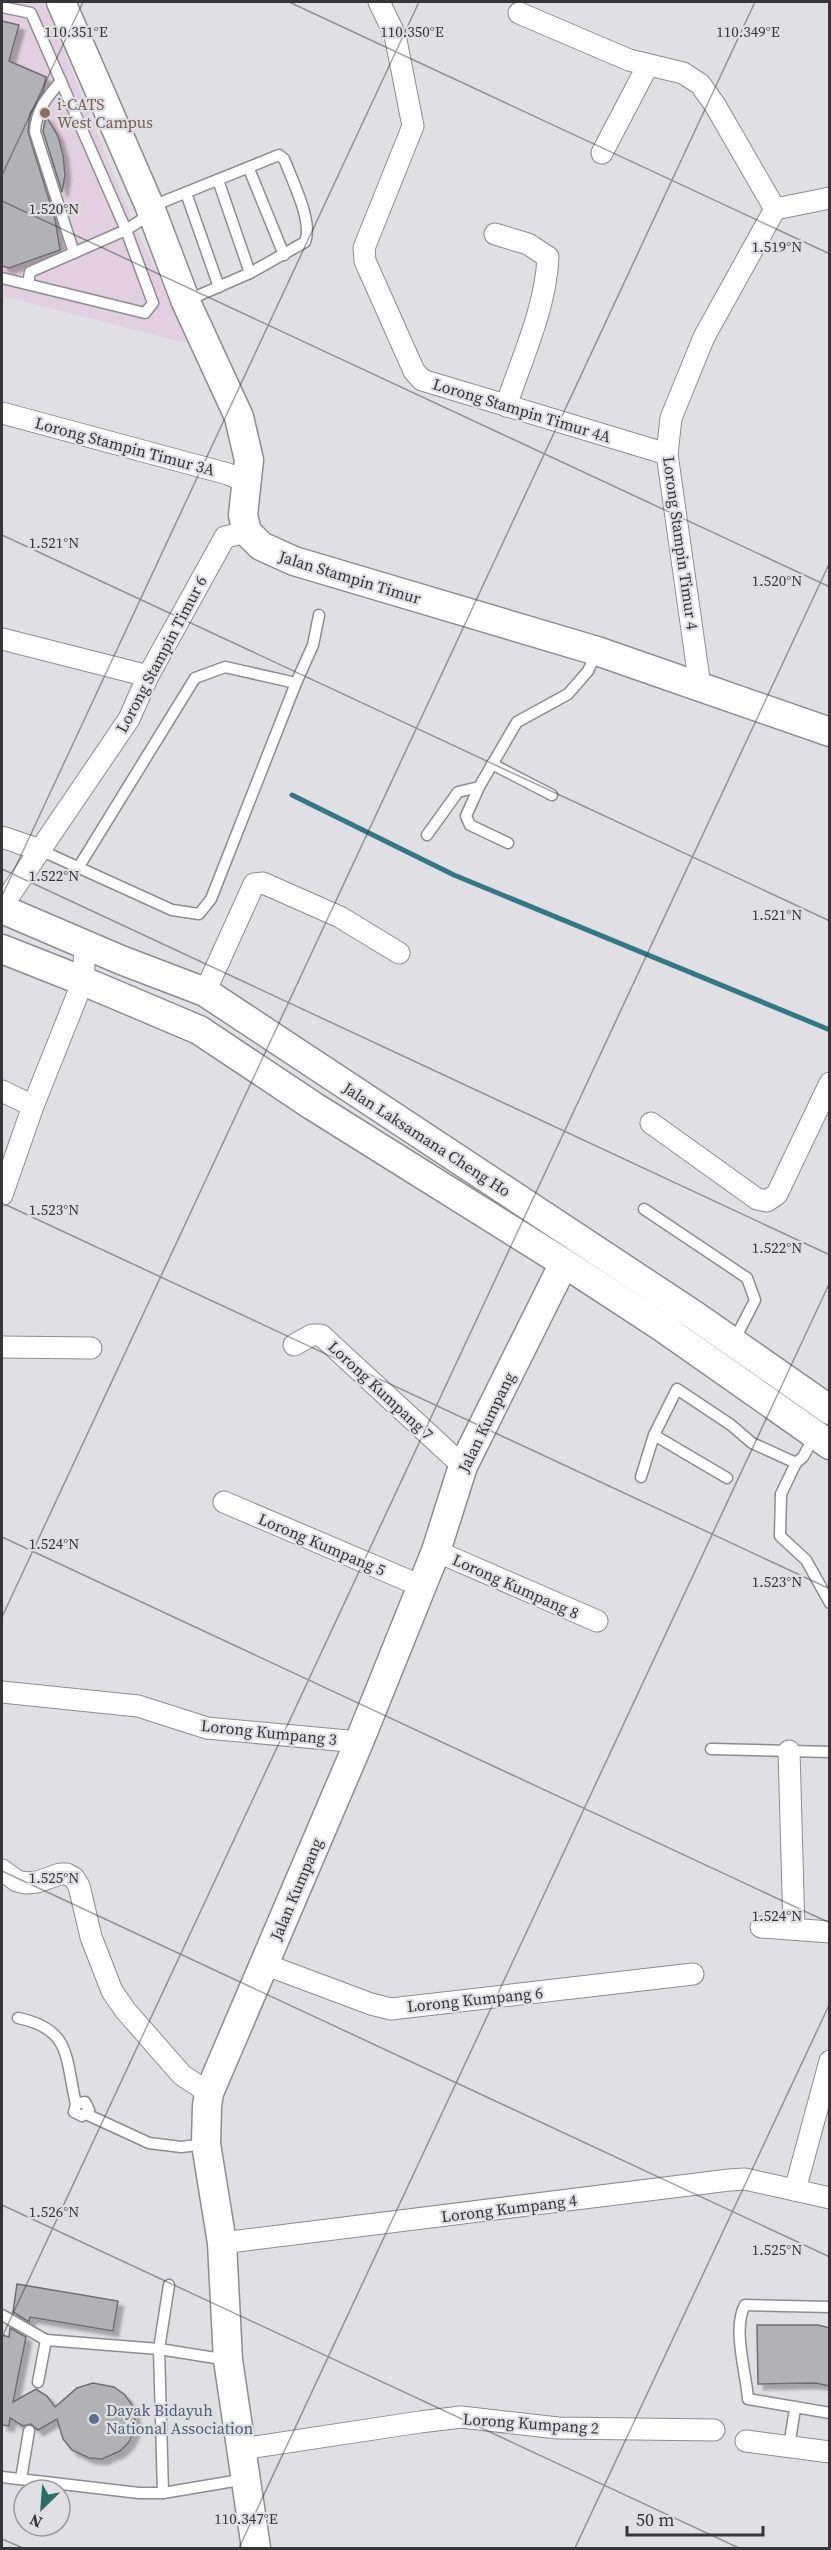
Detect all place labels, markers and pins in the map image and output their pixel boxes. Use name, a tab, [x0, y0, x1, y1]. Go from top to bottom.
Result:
place label: i-CATS West Campus	[57, 93, 153, 133]
marker: i-CATS West Campus	[38, 106, 52, 120]
place label: Dayak Bidayuh National Association	[106, 2399, 254, 2439]
marker: Dayak Bidayuh National Association	[87, 2412, 101, 2426]

